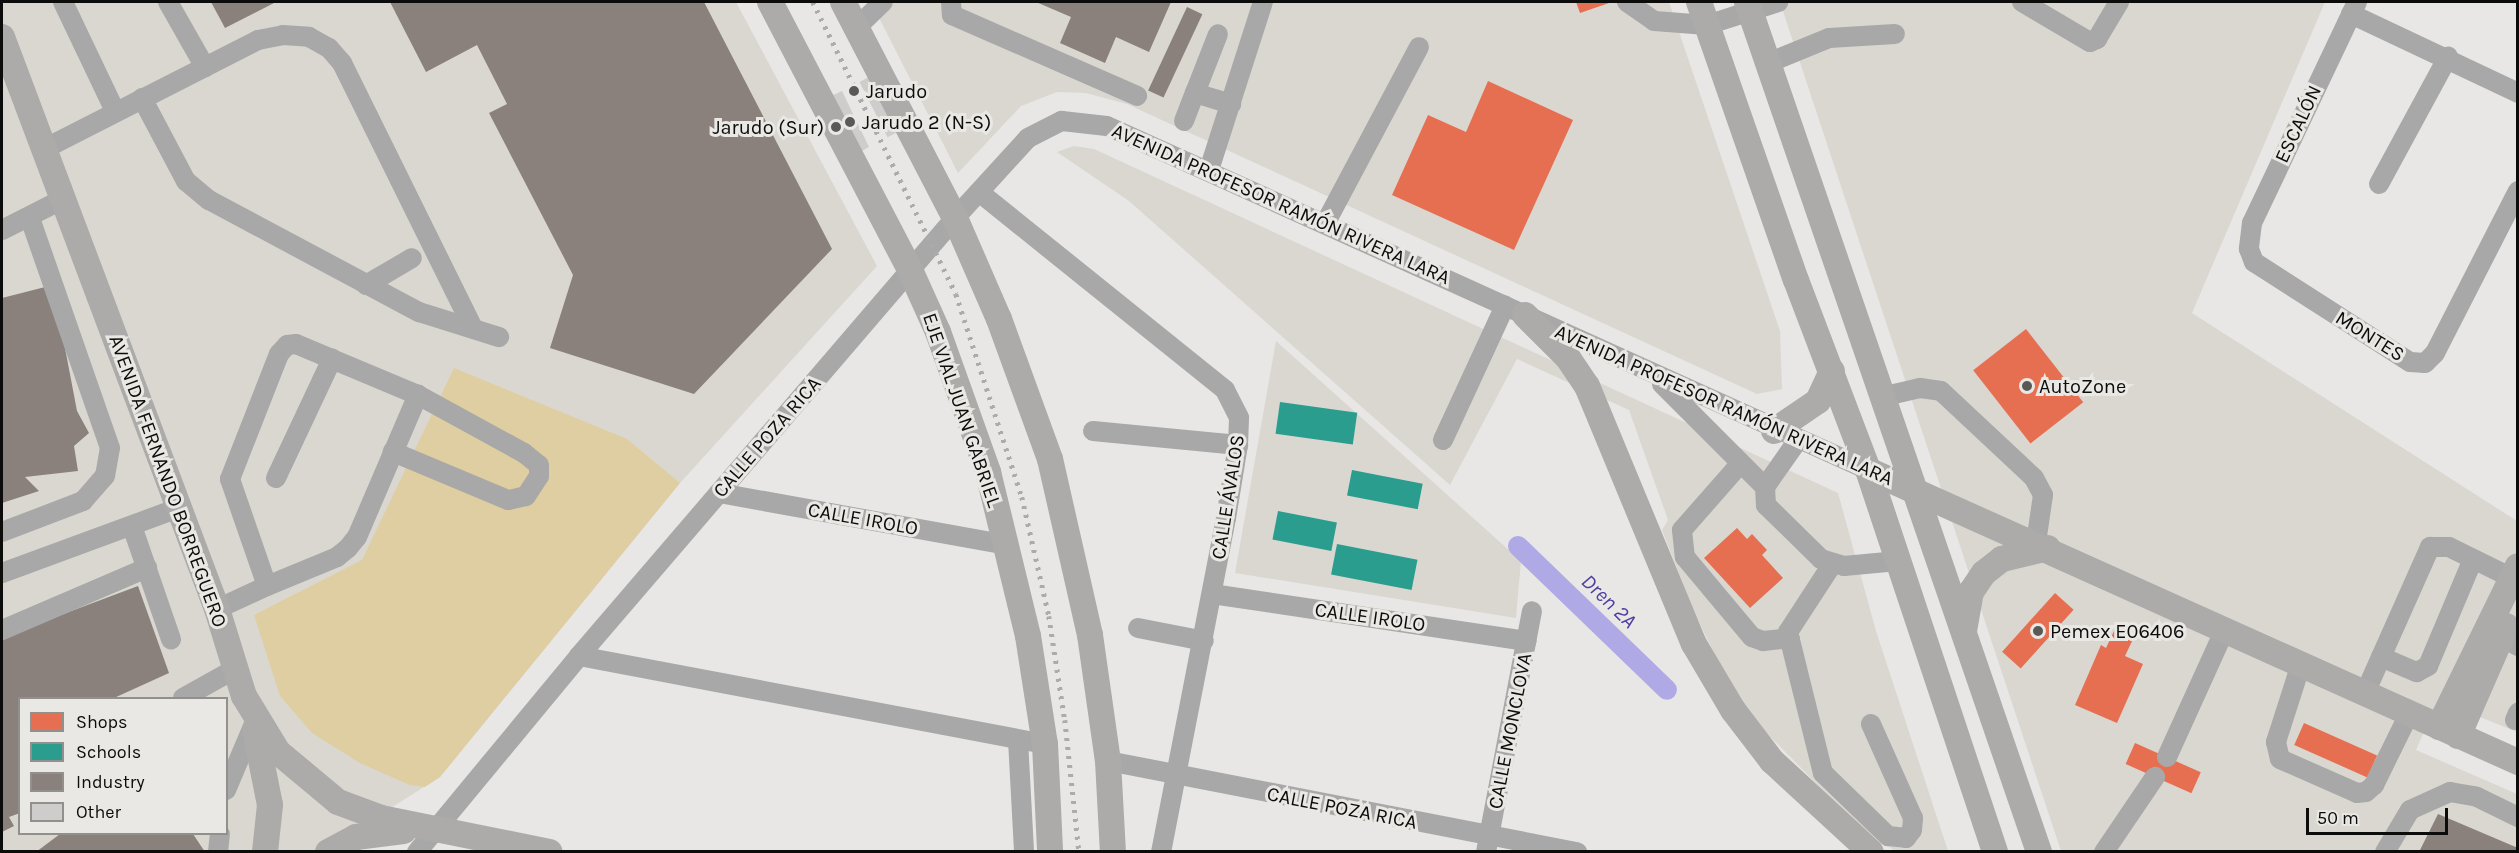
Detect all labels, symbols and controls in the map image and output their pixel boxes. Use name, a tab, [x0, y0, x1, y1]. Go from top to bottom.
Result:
place label: Jarudo	[866, 79, 927, 103]
street label: ESCALÓN	[2270, 81, 2326, 167]
marker: Jarudo	[847, 84, 861, 98]
place label: Jarudo 2 (N-S)	[862, 110, 991, 134]
place label: Jarudo (Sur)	[712, 115, 824, 139]
marker: Jarudo 2 (N-S)	[843, 115, 857, 129]
street label: AVENIDA PROFESOR RAMÓN RIVERA LARA	[1108, 118, 1454, 290]
marker: Jarudo (Sur)	[829, 120, 843, 134]
street label: MONTES	[2331, 305, 2409, 367]
street label: EJE VIAL JUAN GABRIEL	[917, 310, 1007, 510]
street label: AVENIDA PROFESOR RAMÓN RIVERA LARA	[1551, 319, 1897, 491]
street label: AVENIDA FERNANDO BORREGUERO	[104, 332, 232, 630]
street label: CALLE POZA RICA	[708, 372, 826, 502]
place label: AutoZone	[2039, 374, 2126, 398]
marker: AutoZone	[2020, 379, 2034, 393]
street label: CALLE ÁVALOS	[1206, 433, 1250, 561]
street label: CALLE IROLO	[806, 498, 920, 540]
water label: Dren 2A	[1576, 569, 1642, 633]
street label: CALLE IROLO	[1313, 597, 1427, 637]
place label: Pemex E06406	[2050, 619, 2184, 643]
marker: Pemex E06406	[2031, 624, 2045, 638]
street label: CALLE MONCLOVA	[1483, 651, 1537, 811]
legend	[18, 697, 228, 835]
text: Shops	[76, 711, 128, 733]
text: Schools	[76, 741, 141, 763]
text: Industry	[76, 771, 145, 793]
street label: CALLE POZA RICA	[1265, 782, 1419, 834]
scale bar	[2309, 796, 2452, 834]
text: Other	[76, 801, 121, 823]
text: 50 m	[2317, 807, 2359, 829]

